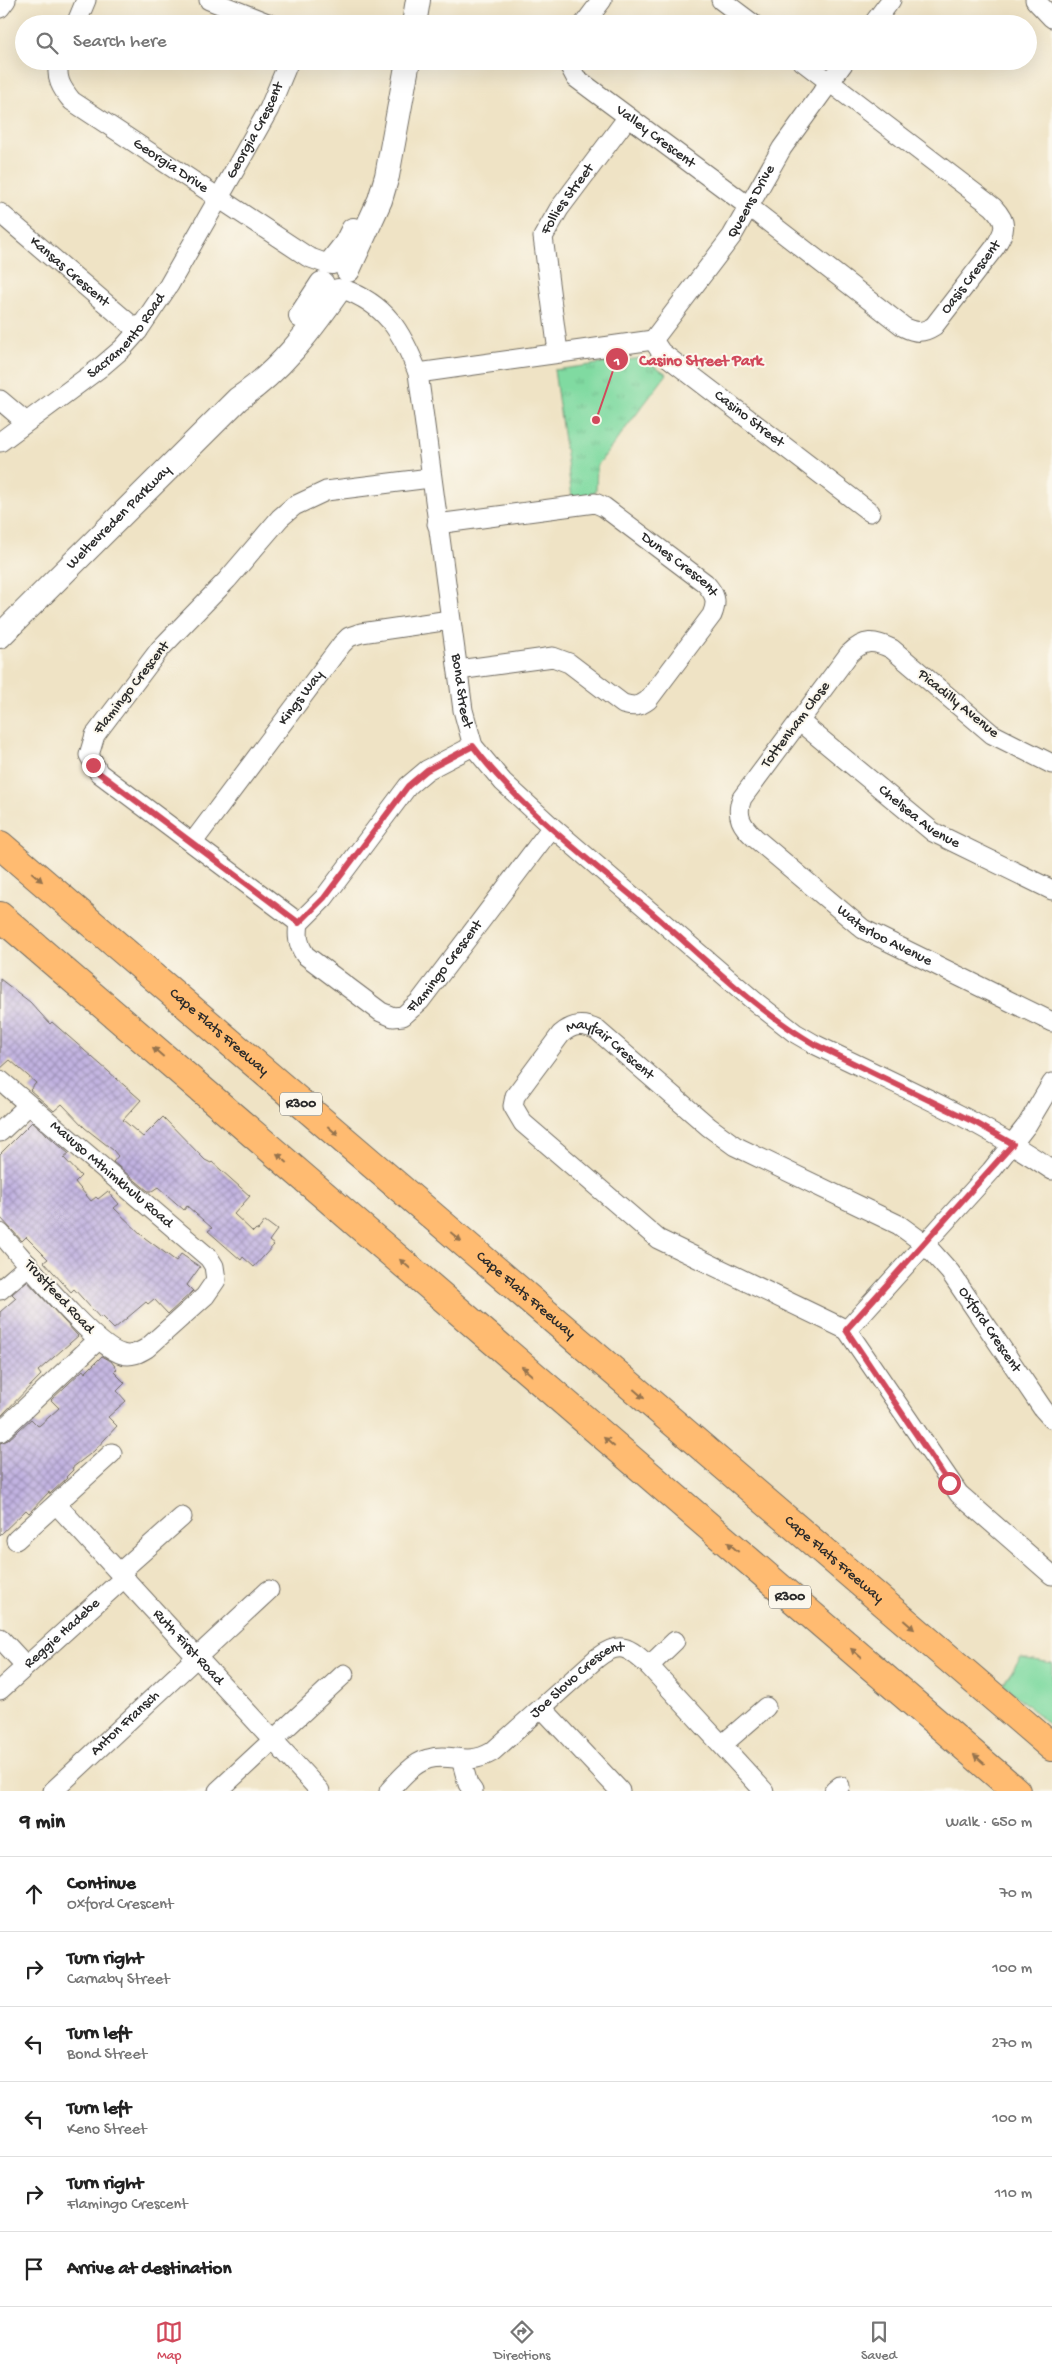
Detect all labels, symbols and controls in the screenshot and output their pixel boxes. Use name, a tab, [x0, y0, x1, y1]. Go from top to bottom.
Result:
search box	[15, 15, 1037, 70]
icon: search	[33, 29, 61, 57]
text: Search here	[73, 31, 167, 54]
street label: Georgia Crescent	[222, 78, 289, 182]
street label: Valley Crescent	[611, 101, 700, 174]
street label: Georgia Drive	[129, 135, 212, 198]
street label: Follies Street	[537, 159, 600, 239]
street label: Queens Drive	[723, 162, 780, 242]
street label: Kansas Crescent	[25, 233, 114, 313]
street label: Oasis Crescent	[937, 236, 1007, 318]
street label: Sacramento Road	[84, 289, 170, 383]
callout: Casino Street Park	[605, 344, 773, 375]
text: 1	[613, 353, 620, 371]
text: Casino Street Park	[638, 353, 765, 372]
street label: Casino Street	[710, 387, 789, 453]
street label: Weltevreden Parkway	[63, 461, 176, 573]
street label: Dunes Crescent	[636, 528, 723, 601]
street label: Flamingo Crescent	[90, 636, 175, 739]
street label: Bond Street	[446, 652, 477, 732]
street label: Picadilly Avenue	[913, 665, 1003, 743]
street label: Kings Way	[275, 666, 328, 729]
street label: Tottenham Close	[757, 678, 835, 773]
route end	[82, 754, 105, 777]
street label: Chelsea Avenue	[874, 781, 963, 853]
one-way arrow	[30, 872, 43, 883]
street label: Waterloo Avenue	[833, 901, 935, 971]
street label: Flamingo Crescent	[403, 915, 488, 1018]
street label: Cape Flats Freeway	[165, 985, 273, 1081]
street label: Mayfair Crescent	[563, 1016, 659, 1085]
one-way arrow	[153, 1046, 165, 1058]
road number: R300	[280, 1092, 322, 1116]
street label: Mavuso Mthimkhulu Road	[46, 1117, 177, 1233]
one-way arrow	[326, 1126, 339, 1137]
one-way arrow	[276, 1152, 288, 1164]
one-way arrow	[450, 1231, 462, 1243]
street label: Cape Flats Freeway	[472, 1248, 579, 1344]
street label: Trustfeed Road	[19, 1255, 99, 1339]
one-way arrow	[399, 1258, 411, 1270]
street label: Oxford Crescent	[954, 1284, 1026, 1378]
one-way arrow	[521, 1365, 534, 1376]
one-way arrow	[633, 1388, 645, 1399]
one-way arrow	[603, 1436, 616, 1447]
route start	[938, 1472, 961, 1495]
street label: Cape Flats Freeway	[780, 1512, 888, 1608]
one-way arrow	[726, 1542, 739, 1553]
road number: R300	[769, 1585, 811, 1608]
street label: Reggie Hadebe	[21, 1595, 104, 1673]
street label: Ruth First Road	[149, 1606, 228, 1690]
one-way arrow	[902, 1619, 915, 1630]
street label: Joe Slovo Crescent	[527, 1638, 626, 1722]
one-way arrow	[850, 1648, 863, 1659]
street label: Anton Fransch	[87, 1687, 164, 1760]
one-way arrow	[974, 1753, 986, 1765]
text: 9 min	[20, 1811, 65, 1836]
text: Walk · 650 m	[946, 1814, 1032, 1833]
text: Continue	[67, 1873, 136, 1896]
icon: ahead	[20, 1880, 48, 1908]
text: 70 m	[999, 1885, 1032, 1904]
text: Oxford Crescent	[67, 1896, 173, 1915]
text: Turn right	[67, 1948, 143, 1971]
icon: right	[20, 1955, 48, 1983]
text: 100 m	[992, 1960, 1032, 1979]
text: Carnaby Street	[67, 1971, 169, 1990]
text: Turn left	[67, 2023, 131, 2046]
icon: left	[20, 2030, 48, 2058]
text: 270 m	[992, 2035, 1032, 2054]
text: Bond Street	[67, 2046, 147, 2065]
text: Turn left	[67, 2098, 131, 2121]
icon: left	[20, 2105, 48, 2133]
text: 100 m	[992, 2110, 1032, 2129]
text: Keno Street	[67, 2121, 146, 2140]
text: Turn right	[67, 2173, 143, 2196]
icon: right	[20, 2180, 48, 2208]
text: 110 m	[995, 2185, 1032, 2204]
text: Flamingo Crescent	[67, 2196, 188, 2215]
icon: arrive	[20, 2255, 48, 2283]
text: Arrive at destination	[67, 2258, 231, 2281]
tab: Map	[155, 2318, 183, 2365]
tab: Directions	[494, 2318, 551, 2365]
tab: Saved	[861, 2318, 897, 2365]

